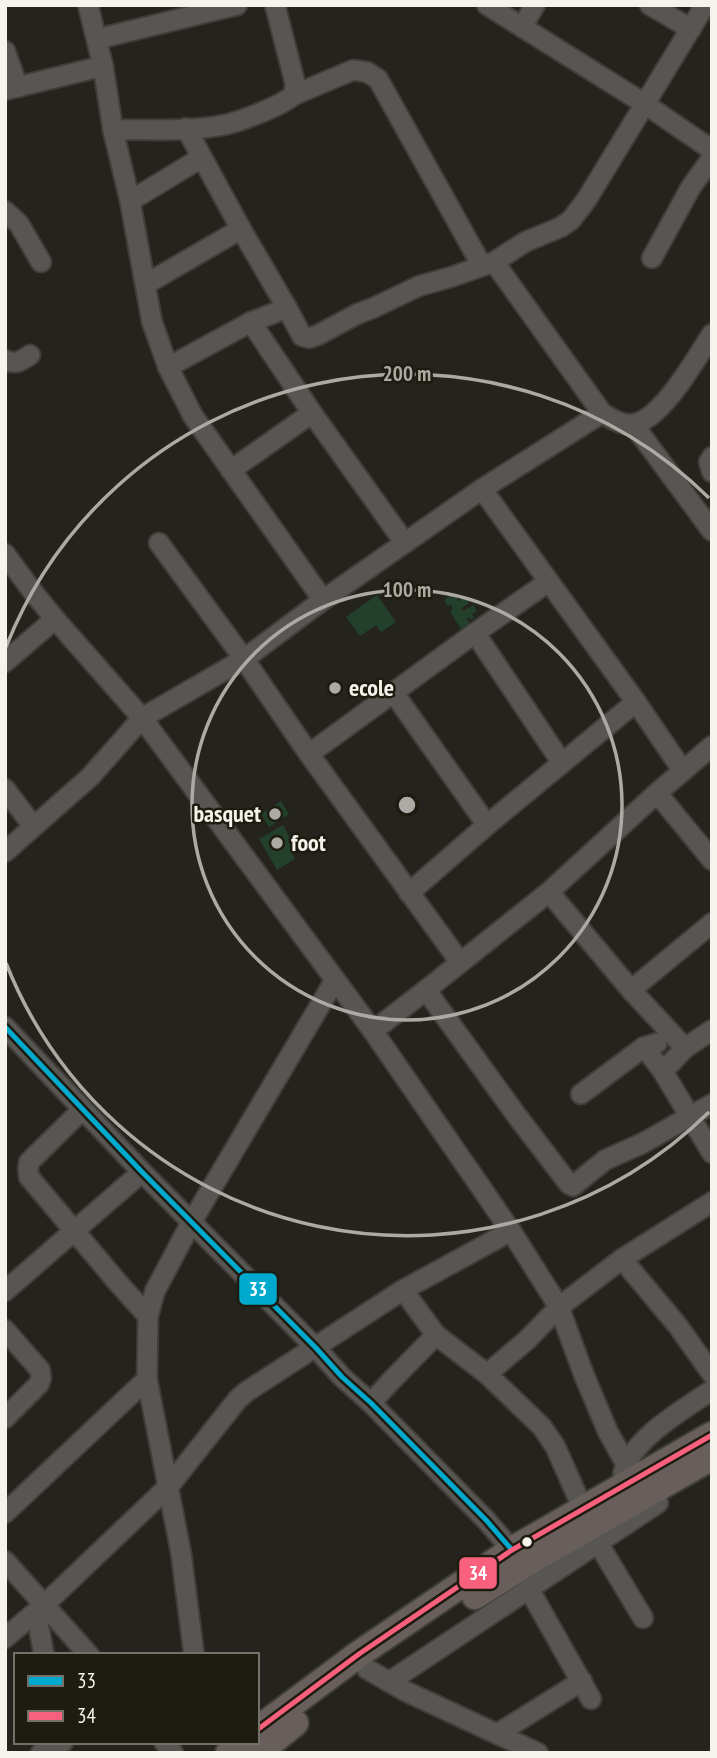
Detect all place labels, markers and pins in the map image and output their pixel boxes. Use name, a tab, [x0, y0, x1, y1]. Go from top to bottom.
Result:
place label: ecole	[349, 672, 394, 703]
marker: ecole	[327, 680, 343, 696]
centre of rings	[395, 793, 419, 817]
place label: basquet	[193, 798, 261, 829]
marker: basquet	[267, 806, 283, 822]
place label: foot	[291, 827, 326, 858]
marker: foot	[269, 835, 285, 851]
unlabelled marker	[520, 1535, 534, 1549]

